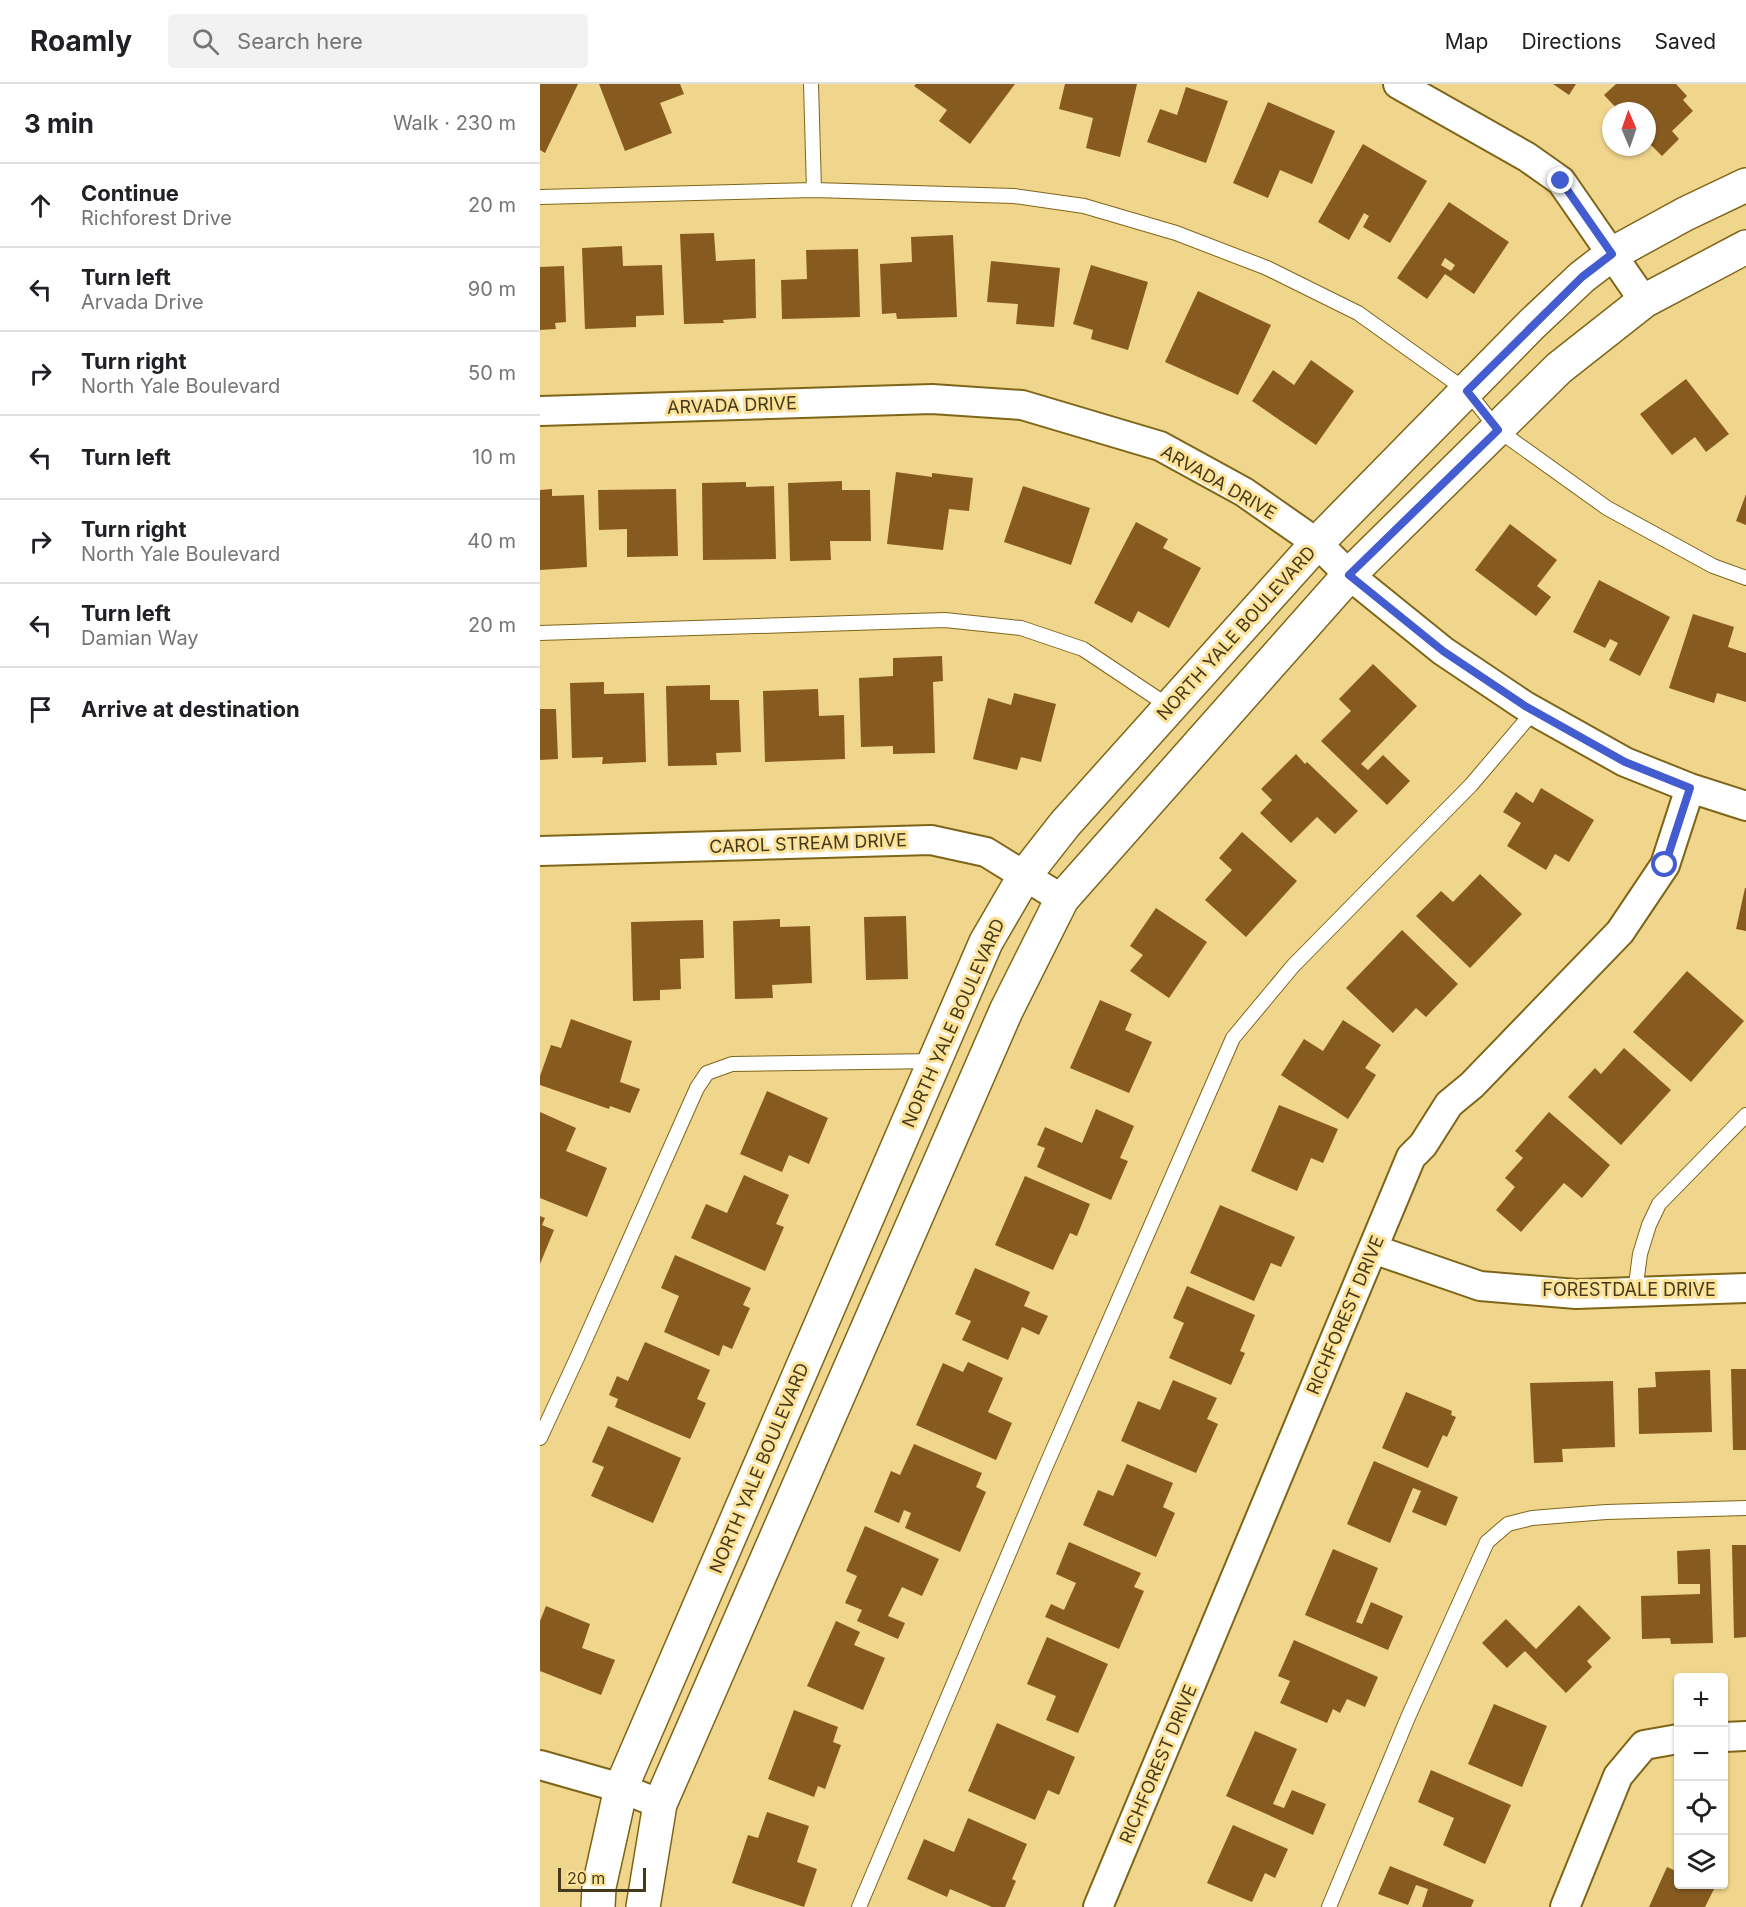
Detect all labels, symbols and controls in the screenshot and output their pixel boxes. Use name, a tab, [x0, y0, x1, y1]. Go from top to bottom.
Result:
search box	[168, 14, 588, 68]
text: Roamly	[30, 24, 132, 58]
icon: search	[189, 25, 222, 58]
text: Search here	[237, 28, 363, 54]
text: Map	[1445, 29, 1488, 54]
text: Directions	[1521, 29, 1622, 54]
text: Saved	[1655, 29, 1716, 54]
north arrow	[1602, 102, 1656, 156]
text: 3 min	[24, 108, 94, 139]
text: Walk · 230 m	[393, 111, 516, 135]
route end	[1547, 167, 1573, 193]
text: Continue	[81, 180, 179, 206]
icon: ahead	[24, 189, 57, 222]
text: 20 m	[468, 193, 516, 217]
text: Richforest Drive	[81, 206, 232, 230]
text: Turn left	[81, 264, 171, 290]
icon: left	[24, 273, 57, 306]
text: 90 m	[468, 277, 516, 301]
text: Arvada Drive	[81, 290, 204, 314]
text: Turn right	[81, 348, 187, 374]
icon: right	[24, 357, 57, 390]
text: 50 m	[468, 361, 516, 385]
text: North Yale Boulevard	[81, 374, 280, 398]
street label: ARVADA DRIVE	[667, 392, 797, 418]
street label: ARVADA DRIVE	[1158, 440, 1280, 524]
icon: left	[24, 441, 57, 474]
text: Turn left	[81, 444, 171, 470]
text: 10 m	[472, 445, 516, 469]
text: Turn right	[81, 516, 187, 542]
icon: right	[24, 525, 57, 558]
text: 40 m	[467, 529, 516, 553]
text: North Yale Boulevard	[81, 542, 280, 566]
street label: NORTH YALE BOULEVARD	[1152, 542, 1320, 724]
text: Turn left	[81, 600, 171, 626]
icon: left	[24, 609, 57, 642]
text: 20 m	[468, 613, 516, 637]
text: Damian Way	[81, 626, 199, 650]
icon: arrive	[24, 693, 57, 726]
text: Arrive at destination	[81, 696, 300, 722]
street label: CAROL STREAM DRIVE	[709, 829, 907, 857]
route start	[1651, 851, 1677, 877]
street label: NORTH YALE BOULEVARD	[897, 915, 1009, 1131]
street label: RICHFOREST DRIVE	[1302, 1232, 1388, 1398]
street label: FORESTDALE DRIVE	[1542, 1279, 1716, 1300]
street label: NORTH YALE BOULEVARD	[705, 1360, 813, 1576]
map controls	[1674, 1673, 1728, 1889]
button: +	[1674, 1673, 1728, 1727]
street label: RICHFOREST DRIVE	[1115, 1681, 1201, 1847]
button: −	[1674, 1727, 1728, 1781]
button: locate	[1674, 1781, 1728, 1835]
button: layers	[1674, 1835, 1728, 1889]
scale bar	[558, 1865, 646, 1892]
text: 20 m	[567, 1868, 605, 1888]

